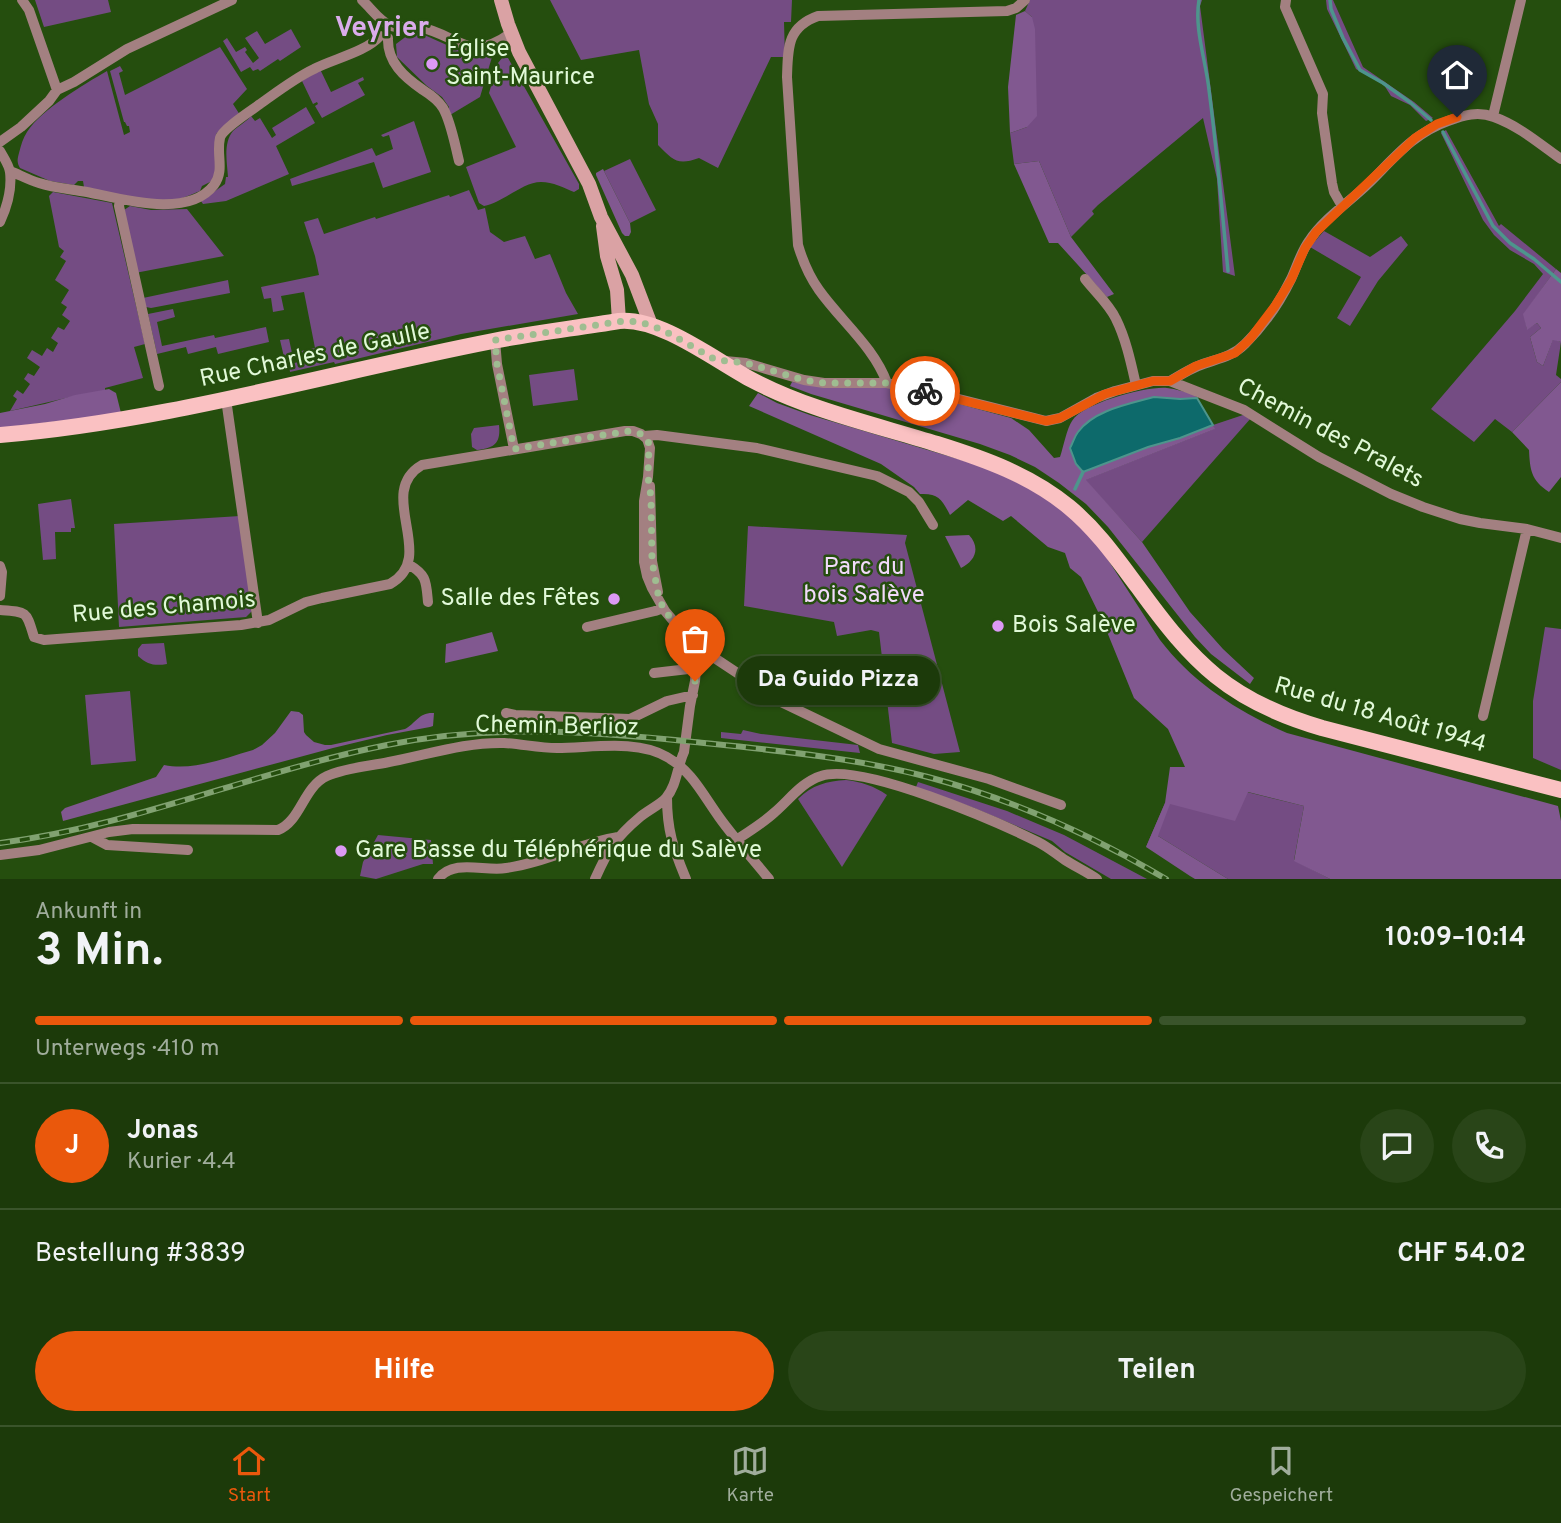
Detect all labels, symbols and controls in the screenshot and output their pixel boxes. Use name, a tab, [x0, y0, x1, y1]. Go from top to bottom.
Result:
district label: Veyrier	[335, 11, 430, 47]
place label: Église Saint-Maurice	[446, 33, 595, 93]
pin	[1427, 45, 1487, 117]
marker: Église Saint-Maurice	[424, 56, 440, 72]
icon: home	[1438, 56, 1476, 94]
street label: Rue Charles de Gaulle	[197, 317, 433, 395]
courier	[890, 356, 960, 426]
icon: bike	[906, 372, 944, 410]
street label: Chemin des Pralets	[1232, 372, 1428, 496]
park label: Parc du bois Salève	[803, 553, 925, 611]
place label: Salle des Fêtes	[441, 584, 600, 614]
street label: Rue des Chamois	[71, 585, 257, 631]
marker: Salle des Fêtes	[606, 591, 622, 607]
pin	[665, 609, 725, 681]
place label: Bois Salève	[1012, 611, 1136, 641]
marker: Bois Salève	[990, 618, 1006, 634]
icon: bag	[676, 620, 714, 658]
callout: Da Guido Pizza	[737, 656, 940, 706]
text: Da Guido Pizza	[758, 666, 919, 695]
street label: Rue du 18 Août 1944	[1270, 671, 1490, 761]
street label: Chemin Berlioz	[475, 711, 639, 743]
place label: Gare Basse du Téléphérique du Salève	[355, 836, 762, 866]
marker: Gare Basse du Téléphérique du Salève	[333, 843, 349, 859]
text: Ankunft in	[35, 898, 142, 927]
text: 10:09–10:14	[1385, 922, 1526, 955]
text: 3 Min.	[35, 923, 163, 982]
text: Unterwegs · 410 m	[35, 1035, 220, 1064]
button: chat	[1360, 1109, 1434, 1183]
button: phone	[1452, 1109, 1526, 1183]
text: Jonas	[127, 1115, 199, 1148]
text: J	[65, 1130, 79, 1163]
text: Kurier · 4.4	[127, 1148, 236, 1177]
text: Bestellung #3839	[35, 1238, 246, 1271]
text: CHF 54.02	[1397, 1238, 1526, 1271]
button: Hilfe	[35, 1331, 774, 1411]
button: Teilen	[788, 1331, 1526, 1411]
tab: Start	[228, 1442, 271, 1508]
tab: Karte	[727, 1442, 774, 1508]
tab: Gespeichert	[1229, 1442, 1333, 1508]

